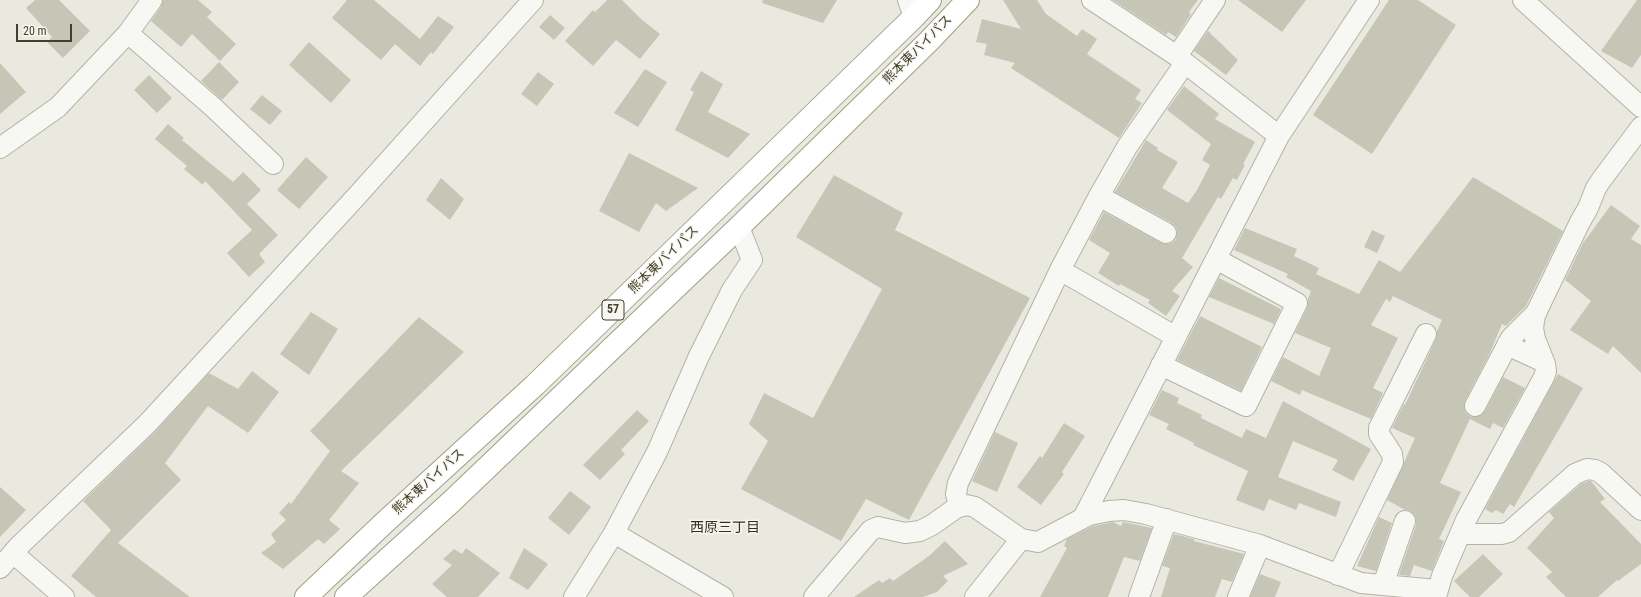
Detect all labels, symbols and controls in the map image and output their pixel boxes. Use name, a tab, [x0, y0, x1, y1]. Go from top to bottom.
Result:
street label: 熊本東バイパス	[880, 12, 956, 88]
scale bar	[18, 16, 74, 42]
text: 20 m	[23, 24, 47, 38]
street label: 熊本東バイパス	[626, 223, 702, 297]
road number: 57	[602, 300, 624, 320]
street label: 熊本東バイパス	[390, 446, 468, 518]
district label: 西原三丁目	[690, 520, 760, 536]

